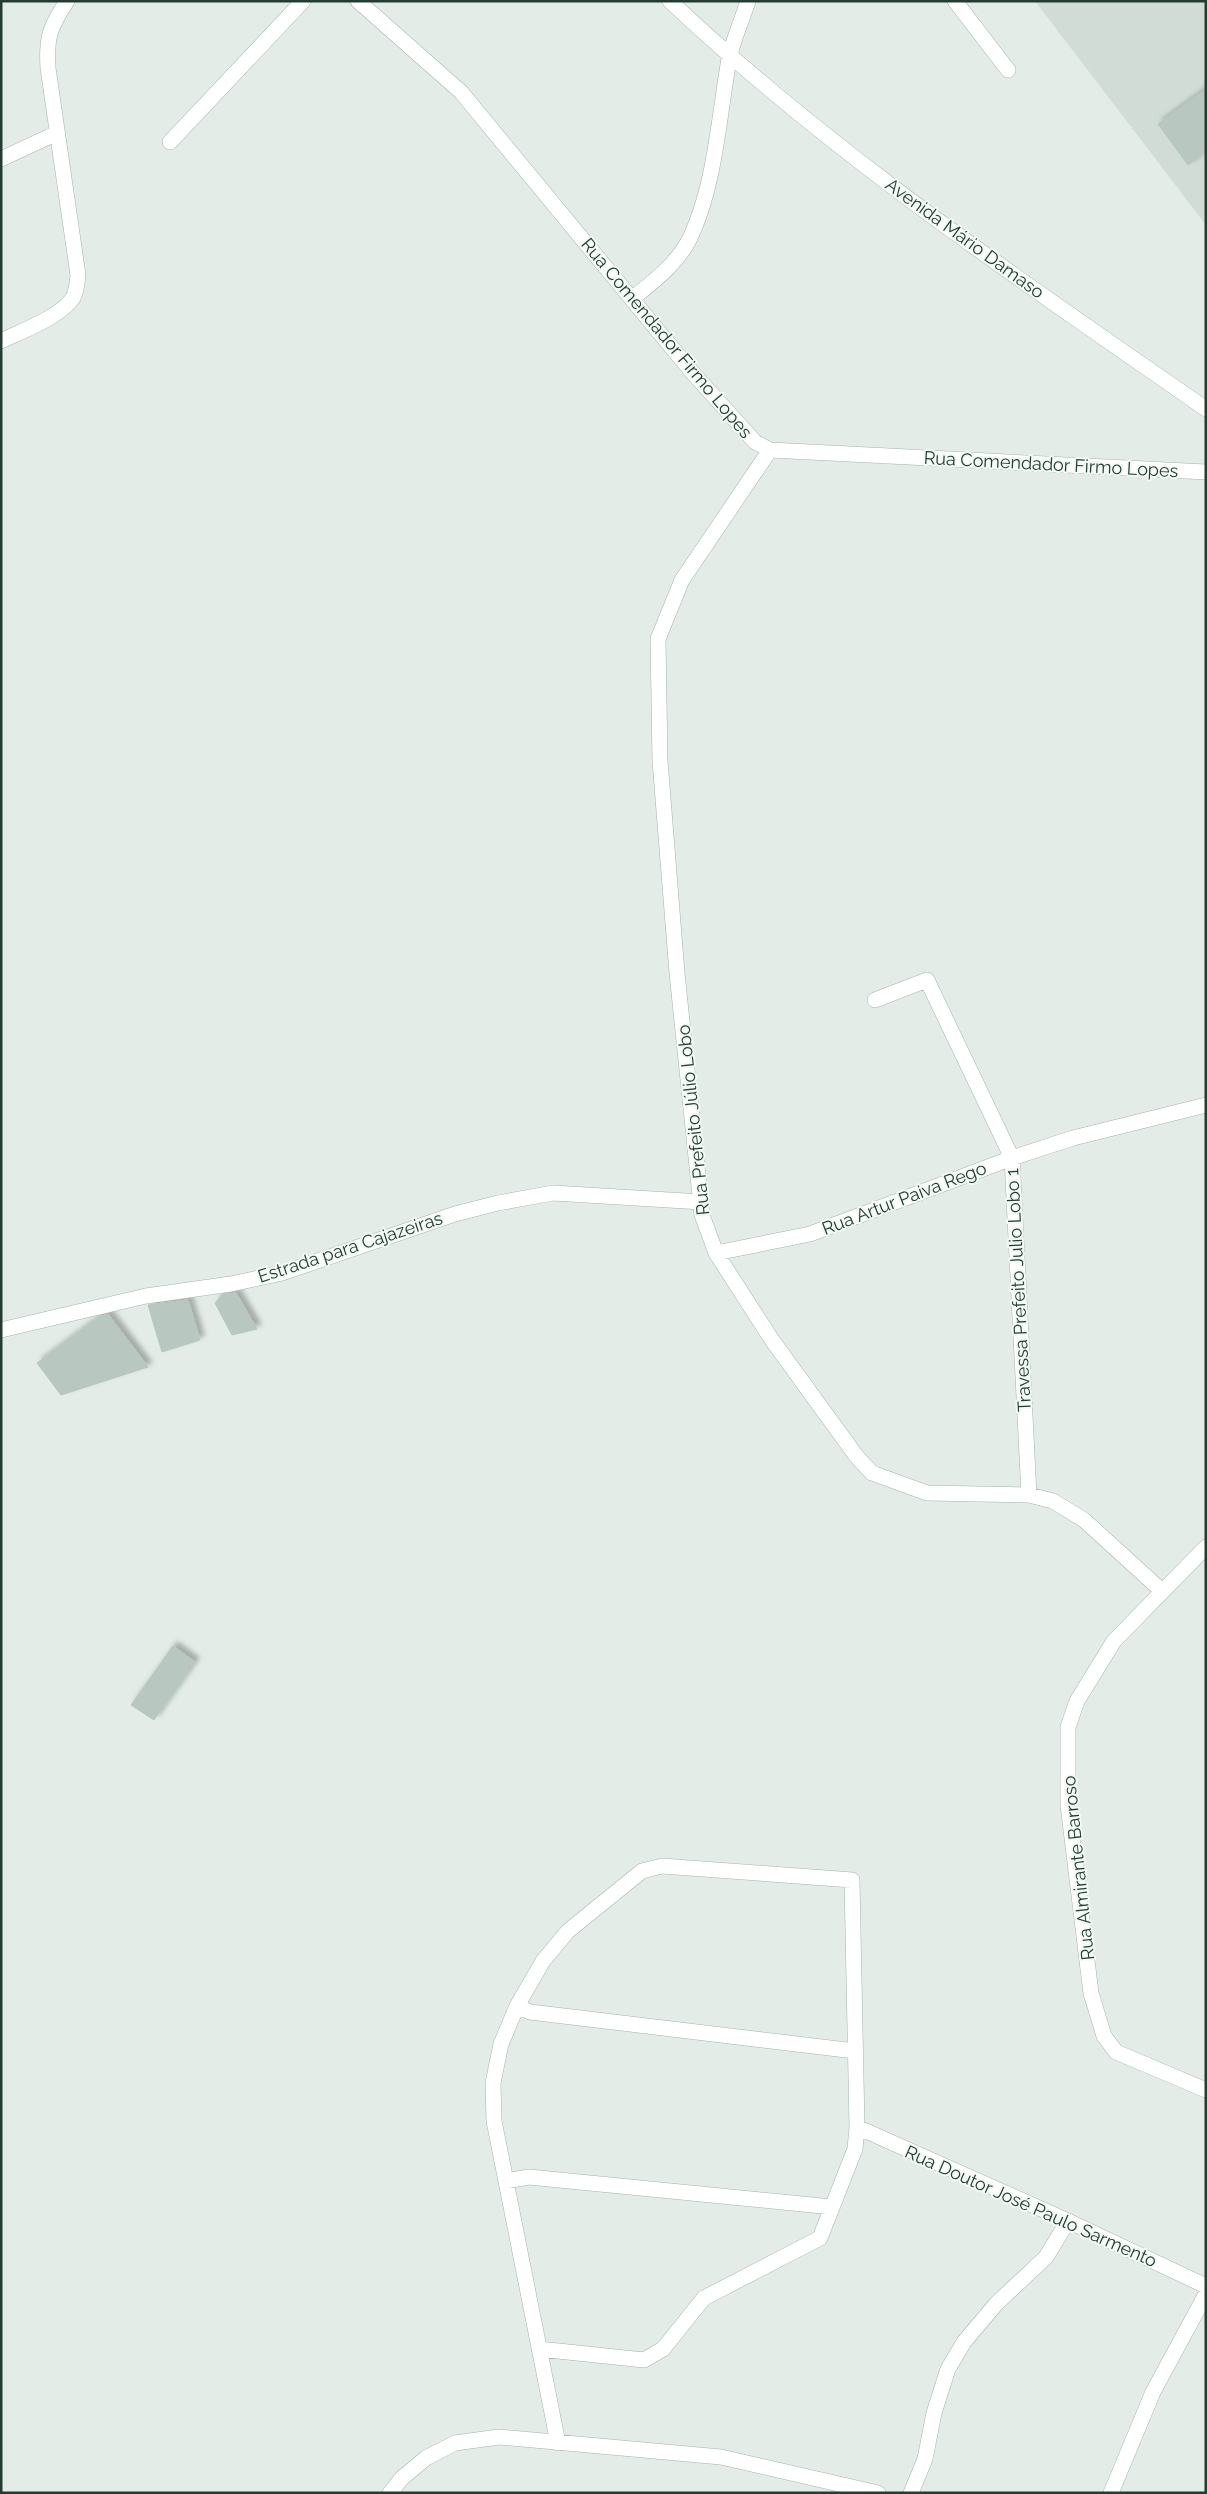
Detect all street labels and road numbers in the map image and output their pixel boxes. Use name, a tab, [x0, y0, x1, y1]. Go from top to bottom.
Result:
street label: Avenida Mário Damaso	[882, 173, 1049, 303]
street label: Rua Comendador Firmo Lopes	[577, 234, 757, 443]
street label: Rua Comendador Firmo Lopes	[923, 447, 1179, 481]
street label: Rua Prefeito Júlio Lobo	[673, 1023, 713, 1216]
street label: Rua Artur Paiva Rego	[819, 1157, 989, 1239]
street label: Travessa Prefeito Julio Lobo 1	[1001, 1167, 1035, 1412]
street label: Estrada para Cajazeiras	[255, 1207, 445, 1287]
street label: Rua Almirante Barroso	[1058, 1774, 1098, 1961]
street label: Rua Doutor José Paulo Sarmento	[902, 2141, 1160, 2271]

